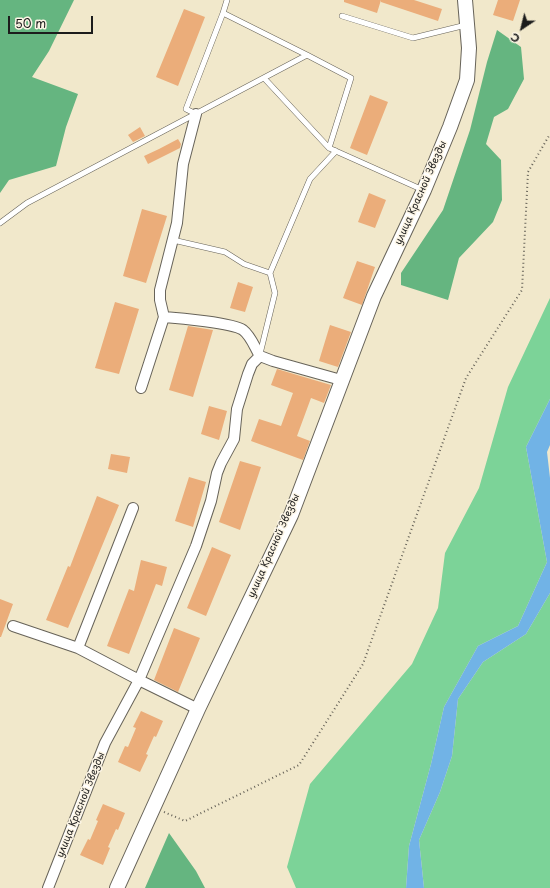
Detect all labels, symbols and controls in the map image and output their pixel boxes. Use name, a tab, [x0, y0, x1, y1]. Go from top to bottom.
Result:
scale bar	[10, 8, 95, 34]
north arrow	[502, 8, 542, 48]
text: 50 m	[15, 14, 46, 32]
text: С	[507, 29, 523, 48]
street label: улица Красной Звезды	[393, 139, 449, 247]
street label: улица Красной Звезды	[246, 492, 302, 600]
street label: улица Красной Звезды	[54, 751, 108, 859]

